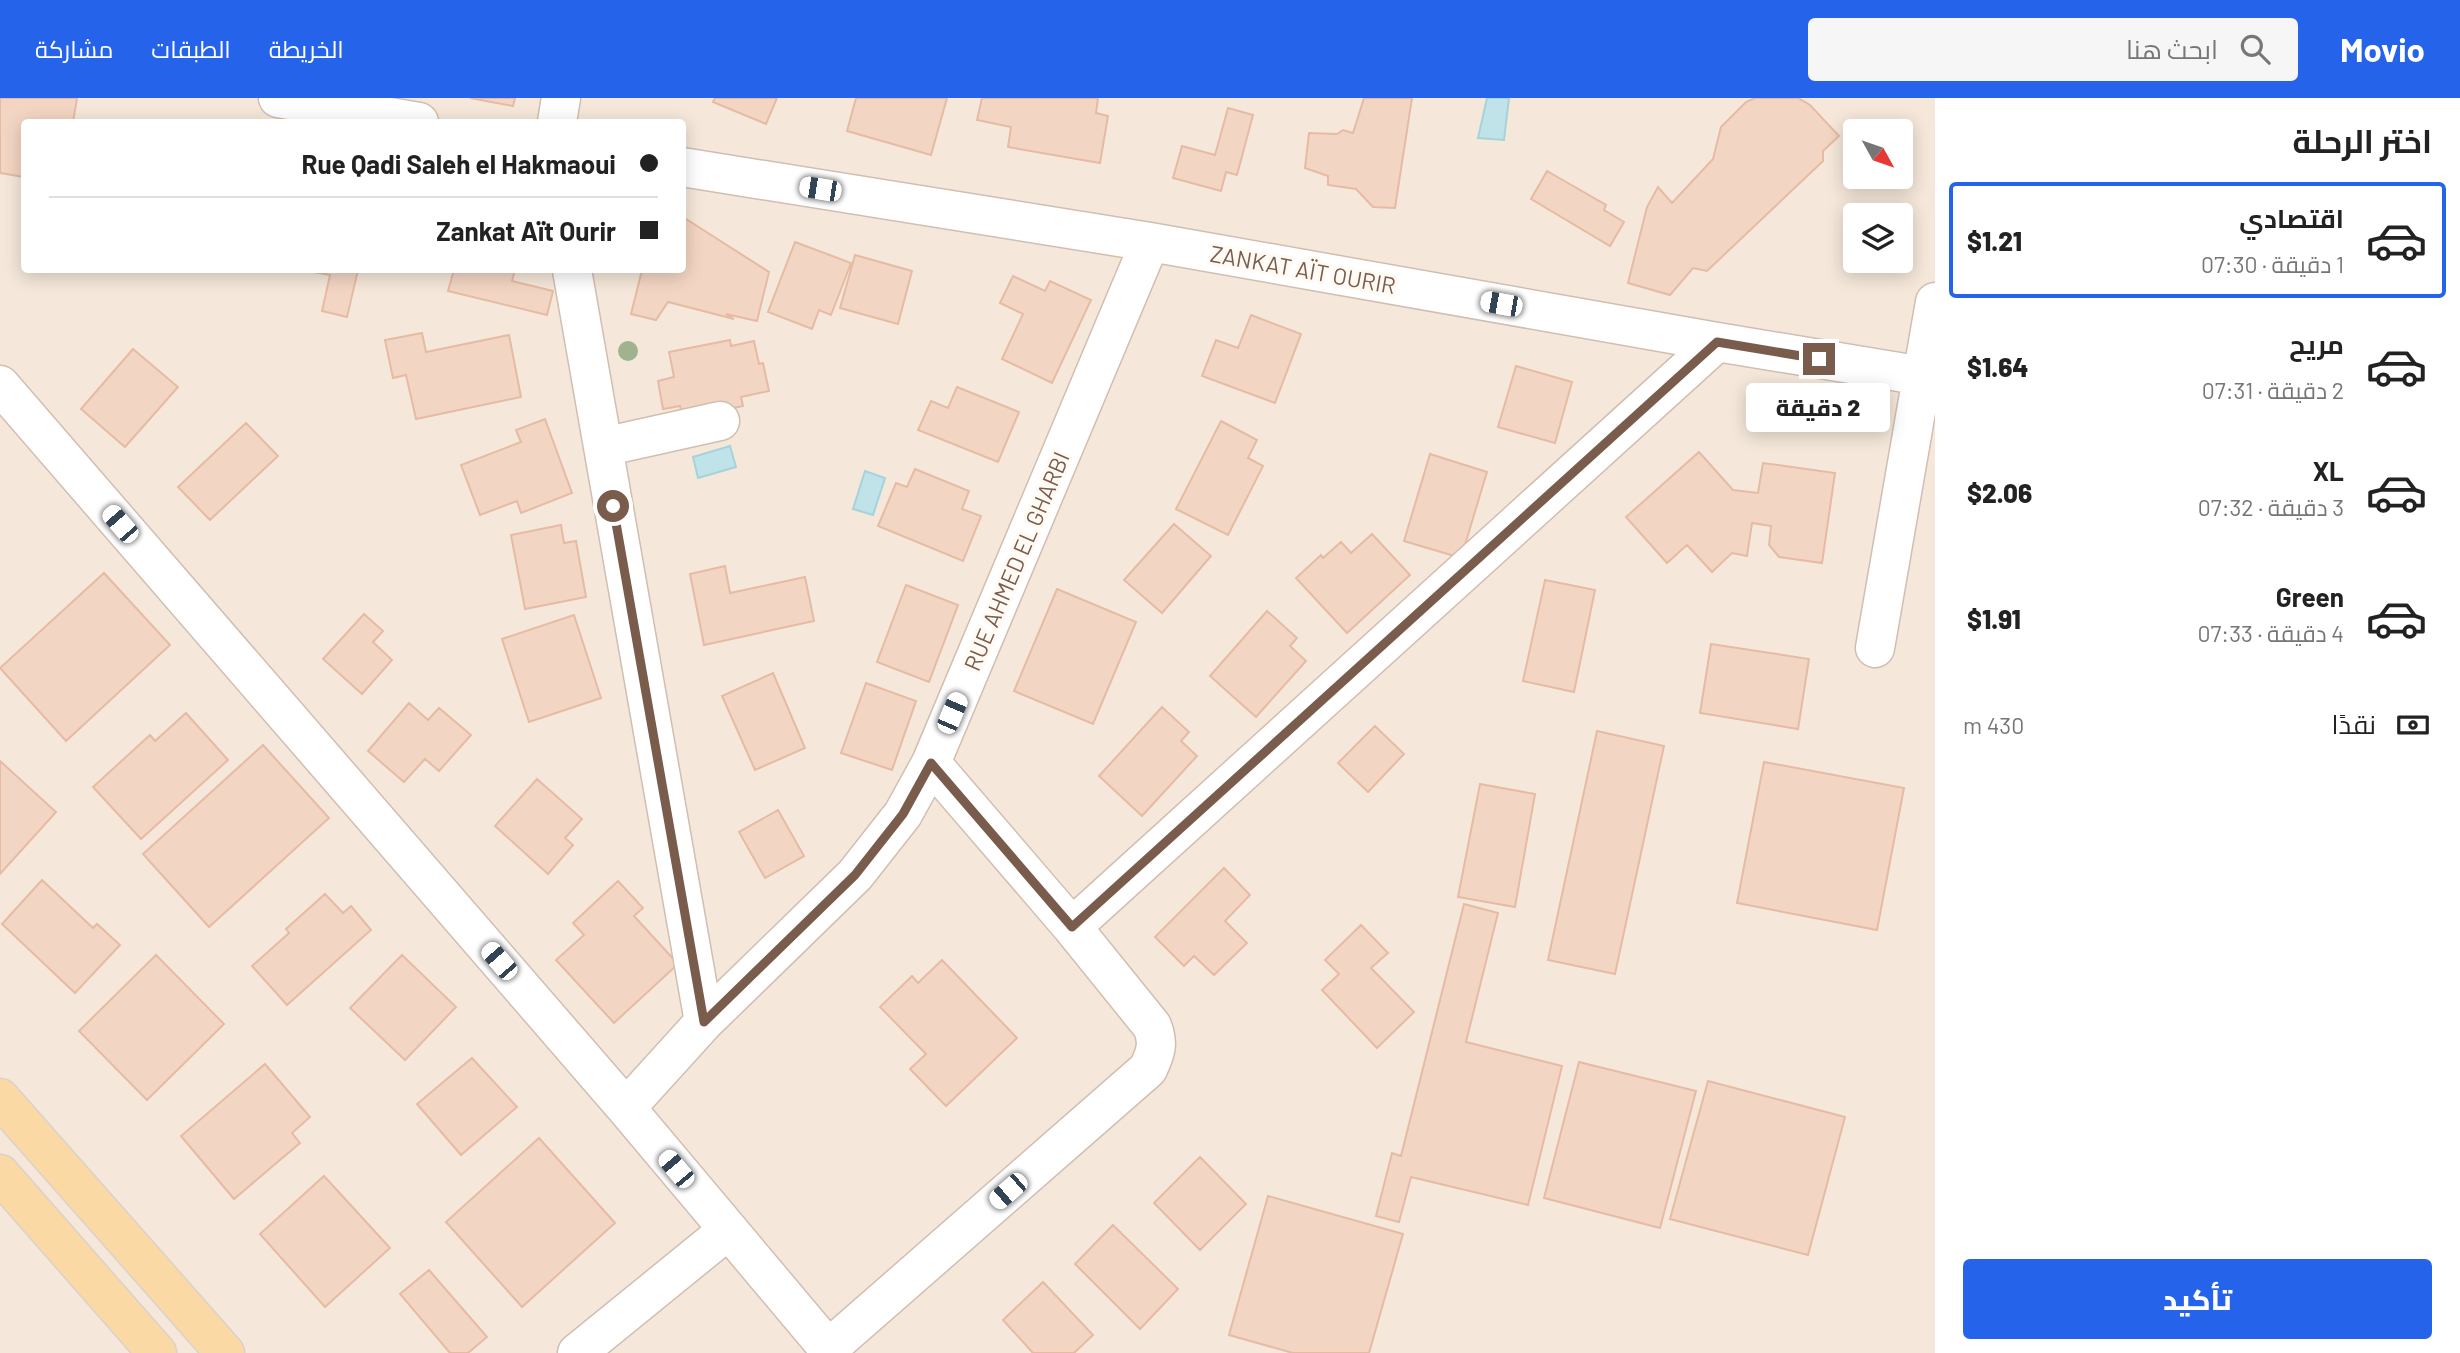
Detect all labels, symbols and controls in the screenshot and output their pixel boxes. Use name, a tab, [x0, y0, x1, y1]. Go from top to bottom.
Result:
search box	[1808, 18, 2298, 81]
text: Movio	[2340, 29, 2425, 69]
icon: search	[2236, 30, 2274, 68]
text: ابحث هنا	[2126, 33, 2218, 64]
text: مشاركة	[35, 34, 113, 63]
text: الطبقات	[151, 34, 231, 63]
text: الخريطة	[269, 34, 344, 63]
north arrow	[1843, 119, 1913, 189]
map controls	[1843, 119, 1913, 273]
text: اختر الرحلة	[2293, 121, 2432, 159]
text: Rue Qadi Saleh el Hakmaoui	[301, 148, 616, 179]
car	[798, 175, 843, 203]
text: اقتصادي	[2239, 202, 2344, 233]
button: layers	[1843, 203, 1913, 273]
icon: car	[2365, 209, 2428, 272]
text: Zankat Aït Ourir	[436, 215, 616, 246]
text: $1.21	[1967, 225, 2022, 256]
street label: ZANKAT AÏT OURIR	[1208, 239, 1398, 299]
text: 1 دقيقة · 07:30	[2201, 250, 2344, 278]
car	[1479, 290, 1524, 318]
text: مريح	[2289, 328, 2344, 359]
icon: car	[2365, 335, 2428, 398]
route end	[1803, 343, 1835, 375]
text: $1.64	[1967, 351, 2029, 382]
text: 2 دقيقة · 07:31	[2202, 376, 2344, 404]
callout: 2 دقيقة	[1747, 384, 1891, 432]
text: 2 دقيقة	[1776, 393, 1860, 421]
street label: RUE AHMED EL GHARBI	[957, 447, 1075, 675]
text: XL	[2313, 455, 2344, 486]
icon: car	[2365, 461, 2428, 524]
text: $2.06	[1967, 477, 2032, 508]
route start	[597, 490, 629, 522]
text: 3 دقيقة · 07:32	[2198, 493, 2344, 521]
car	[99, 501, 142, 547]
text: Green	[2276, 581, 2344, 612]
icon: car	[2365, 587, 2428, 650]
text: $1.91	[1967, 603, 2021, 634]
text: 4 دقيقة · 07:33	[2197, 619, 2344, 647]
car	[935, 690, 970, 736]
icon: cash	[2394, 706, 2432, 744]
text: نقدًا	[2332, 708, 2376, 739]
text: 430 m	[1963, 711, 2024, 739]
car	[478, 938, 521, 984]
car	[655, 1146, 698, 1192]
car	[986, 1169, 1031, 1213]
button: تأكيد	[1963, 1259, 2432, 1339]

